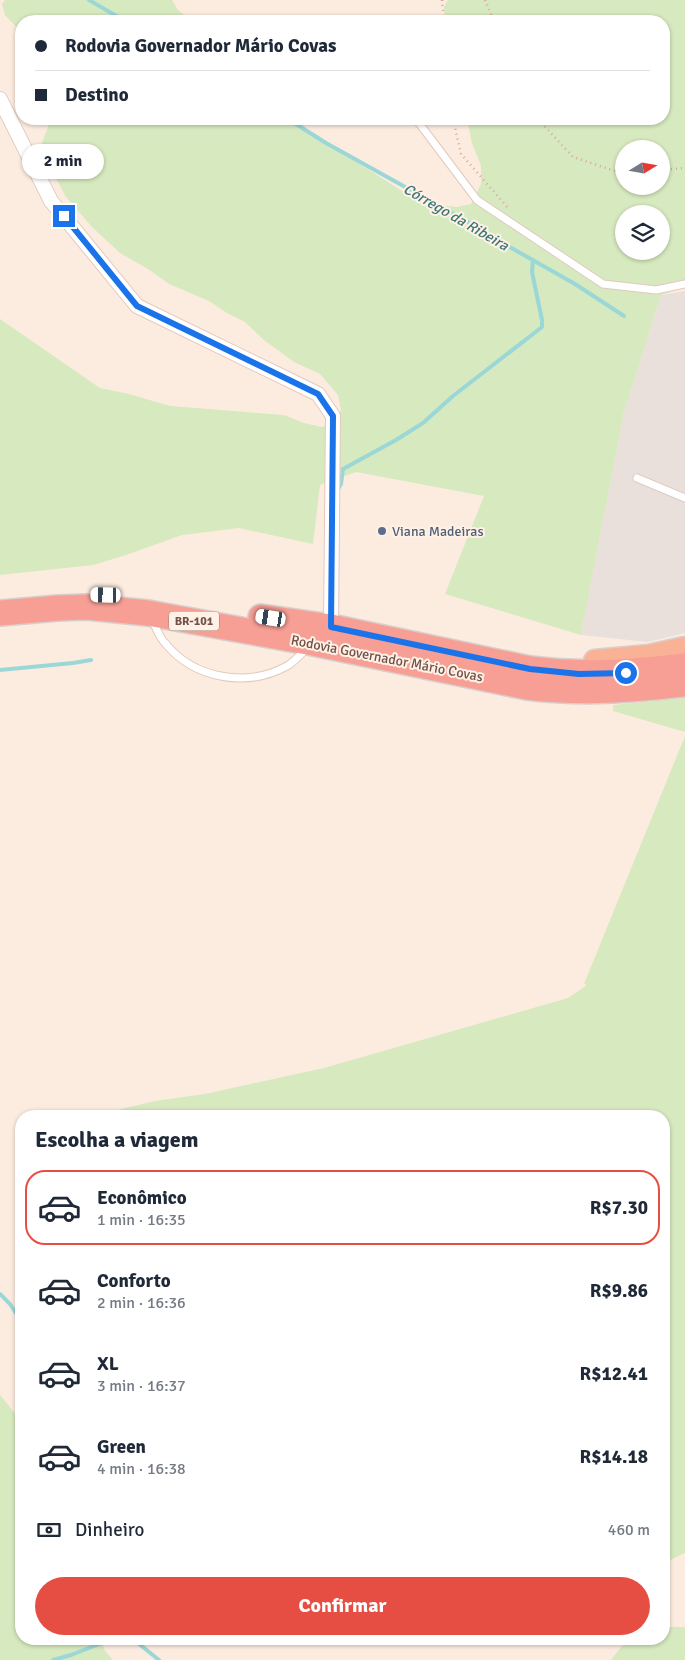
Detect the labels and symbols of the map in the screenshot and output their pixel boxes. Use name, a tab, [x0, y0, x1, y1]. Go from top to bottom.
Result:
north arrow	[615, 140, 670, 195]
callout: 2 min	[23, 144, 105, 178]
water label: Córrego da Ribeira	[400, 180, 512, 255]
route end	[53, 205, 75, 227]
place label: Viana Madeiras	[392, 523, 484, 540]
marker: Viana Madeiras	[376, 525, 388, 537]
car	[90, 587, 121, 603]
car	[255, 608, 286, 628]
road number: BR-101	[169, 612, 219, 630]
street label: Rodovia Governador Mário Covas	[289, 632, 484, 685]
route start	[615, 662, 637, 684]

